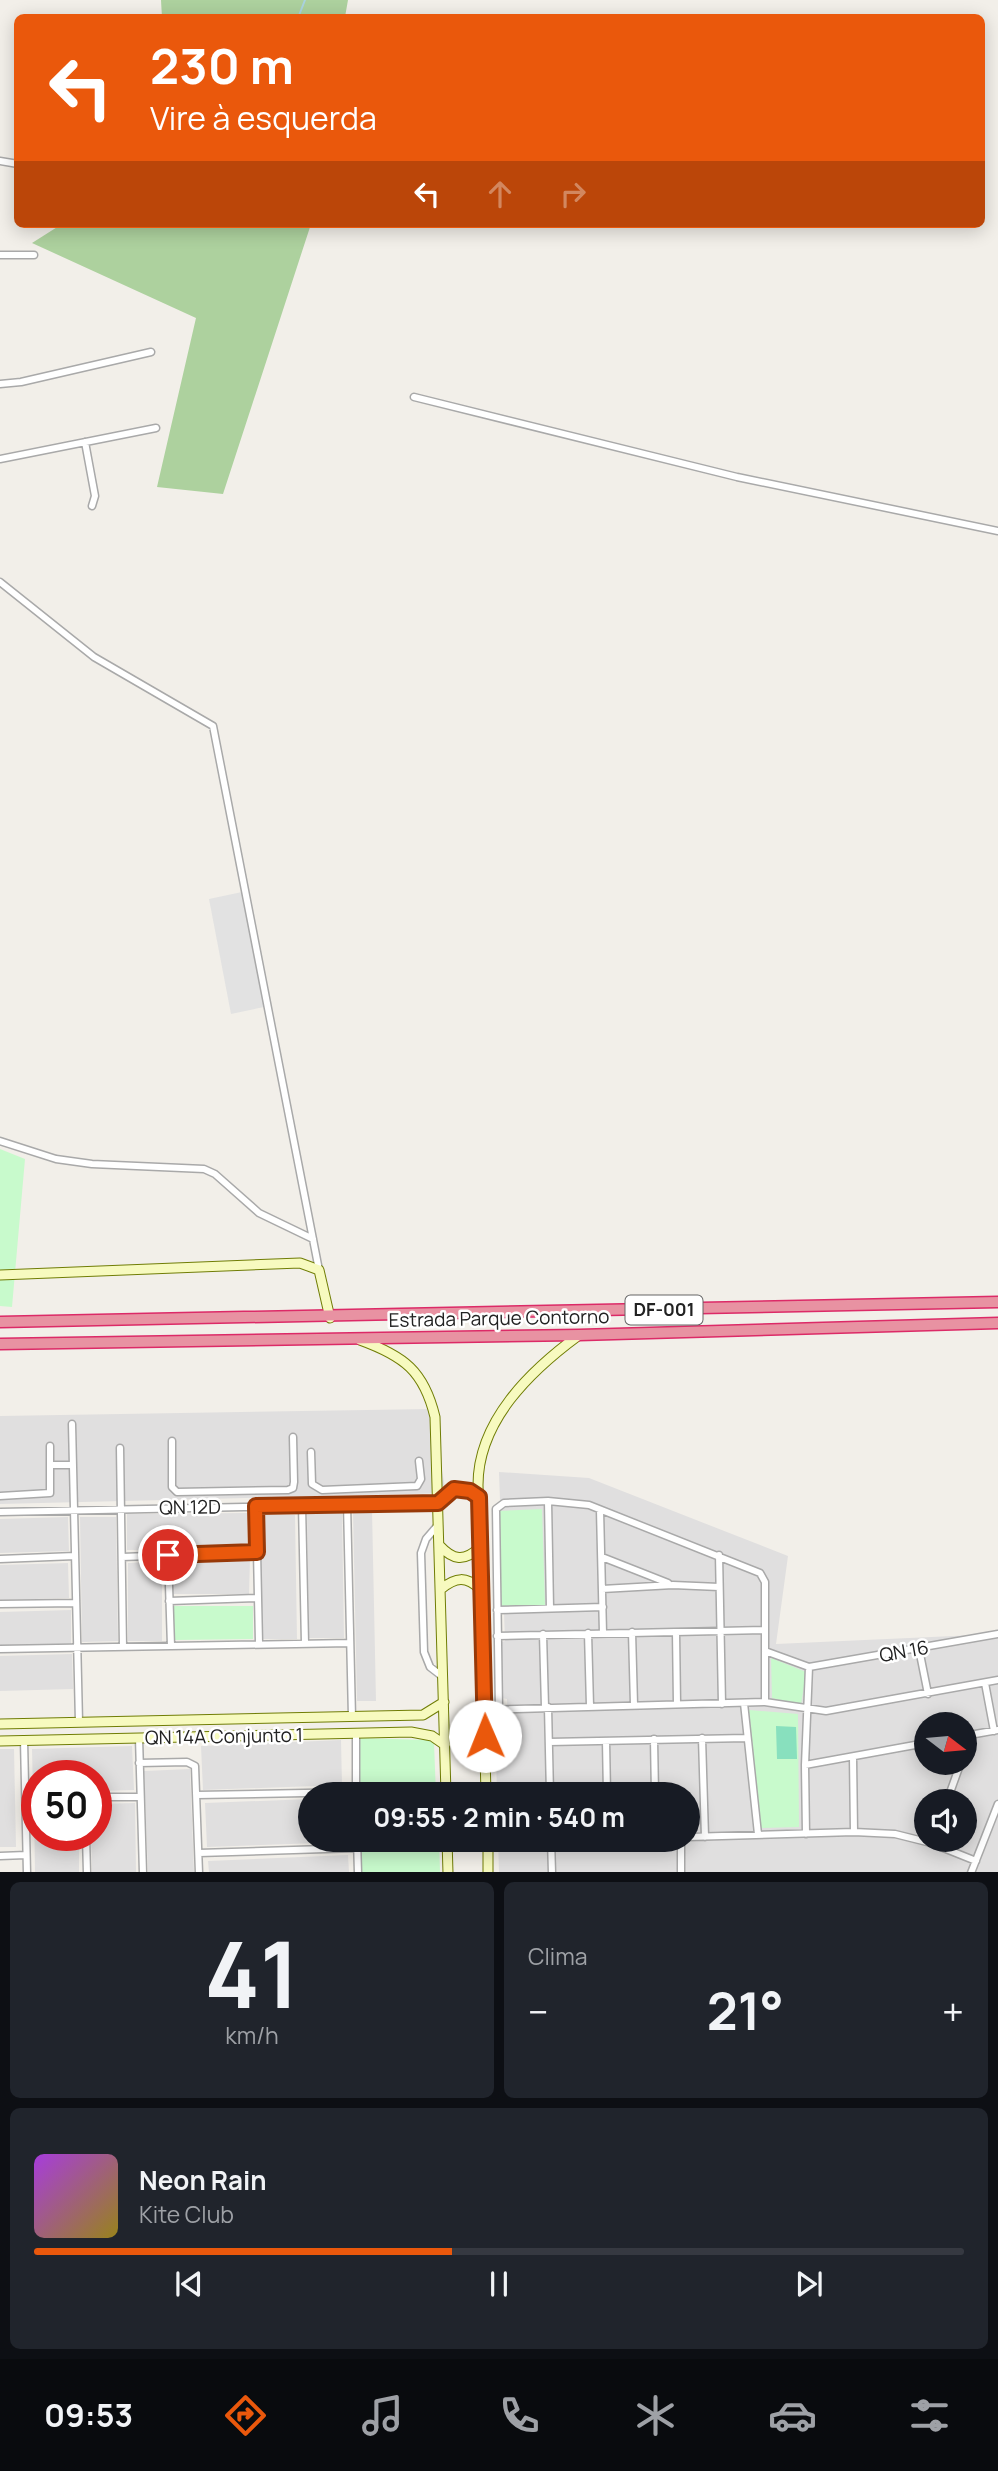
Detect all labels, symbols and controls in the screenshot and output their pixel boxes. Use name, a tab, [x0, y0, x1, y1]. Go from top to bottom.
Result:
text: 230 m	[150, 32, 294, 99]
icon: left	[35, 42, 126, 133]
text: Vire à esquerda	[150, 96, 377, 140]
icon: left	[408, 175, 446, 213]
icon: ahead	[481, 175, 519, 213]
icon: right	[554, 175, 592, 213]
road number: DF-001	[626, 1296, 702, 1324]
street label: Estrada Parque Contorno	[388, 1303, 610, 1333]
street label: QN 12D	[159, 1493, 221, 1521]
pin	[138, 1525, 198, 1585]
icon: arrive	[149, 1536, 187, 1574]
street label: QN 16	[877, 1634, 931, 1668]
position arrow	[448, 1699, 522, 1773]
north arrow	[914, 1712, 976, 1774]
map controls	[914, 1712, 977, 1852]
street label: QN 14A Conjunto 1	[145, 1722, 303, 1750]
speed limit sign: 50	[21, 1760, 112, 1851]
button: sound	[914, 1789, 977, 1852]
text: 09:55 · 2 min · 540 m	[373, 1799, 625, 1835]
text: 41	[204, 1911, 300, 2035]
text: Clima	[528, 1940, 587, 1972]
text: 21°	[707, 1975, 784, 2046]
text: −	[528, 1985, 549, 2037]
text: +	[942, 1985, 964, 2037]
text: km/h	[225, 2019, 279, 2051]
text: Neon Rain	[139, 2162, 267, 2198]
text: Kite Club	[139, 2198, 234, 2230]
icon: previous	[170, 2265, 208, 2303]
icon: pause	[480, 2265, 518, 2303]
icon: next	[790, 2265, 828, 2303]
icon: directions	[221, 2391, 270, 2440]
icon: music	[358, 2391, 407, 2440]
icon: phone	[495, 2391, 544, 2440]
icon: climate	[631, 2391, 680, 2440]
icon: car	[768, 2391, 817, 2440]
icon: filters	[905, 2391, 954, 2440]
text: 09:53	[44, 2393, 133, 2437]

